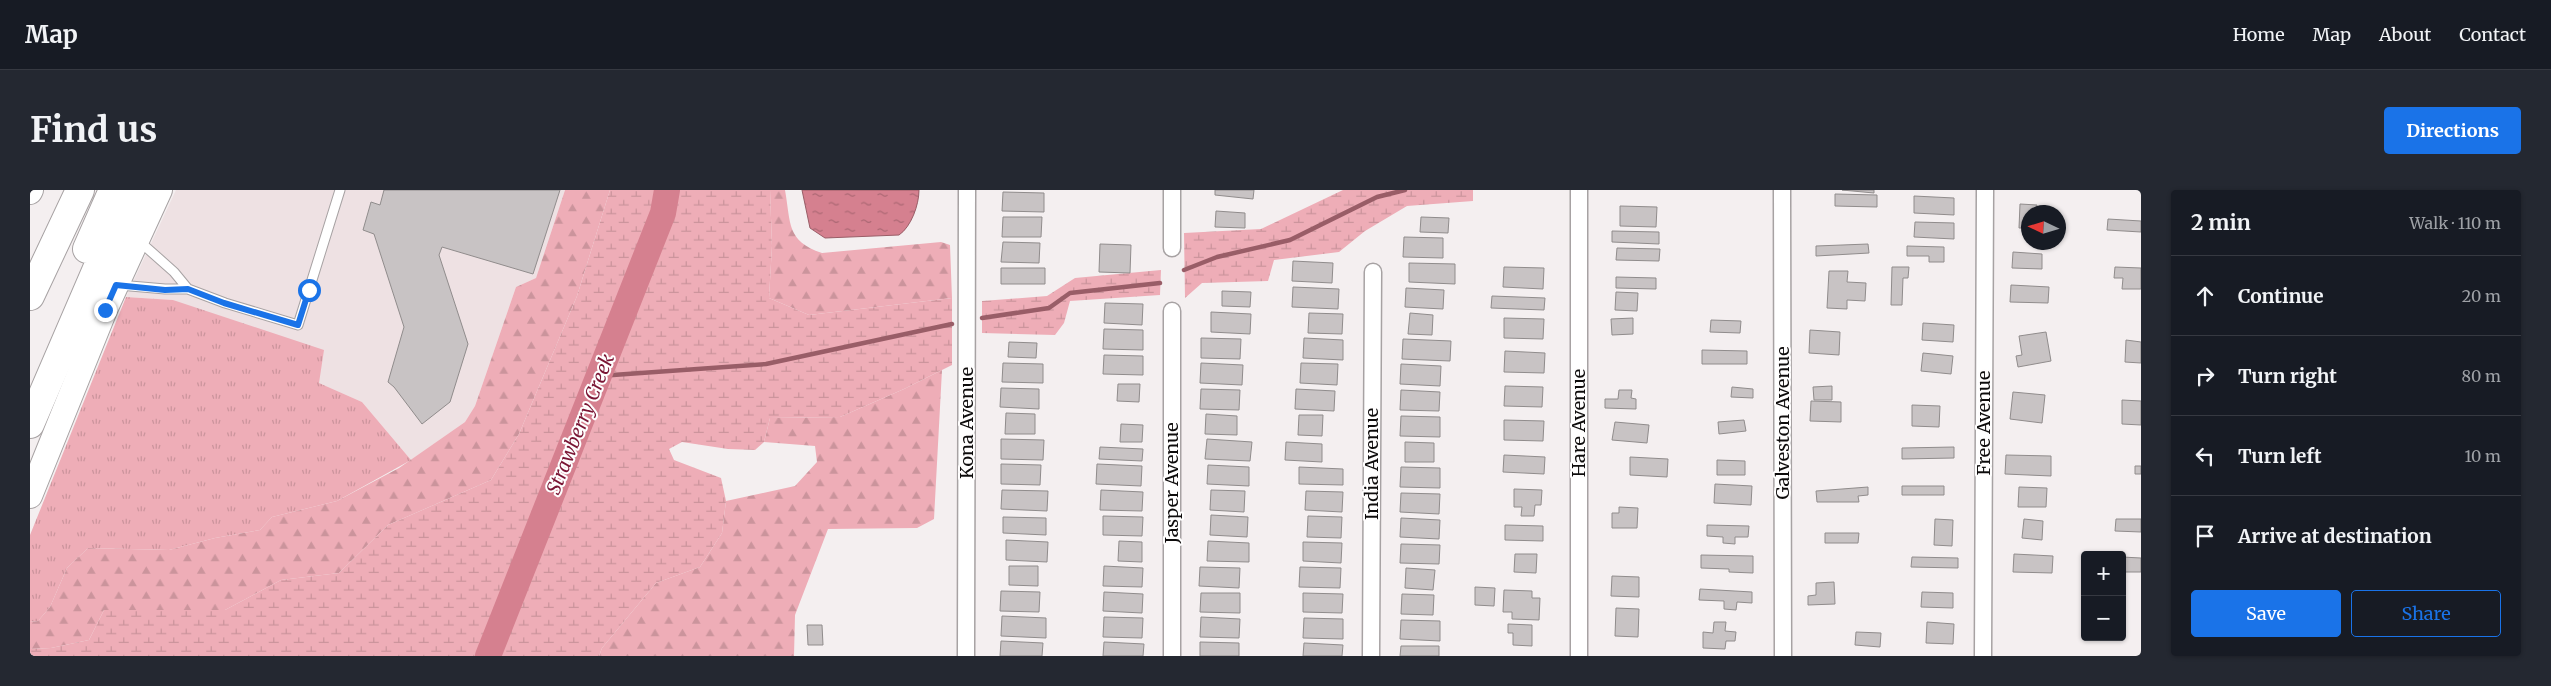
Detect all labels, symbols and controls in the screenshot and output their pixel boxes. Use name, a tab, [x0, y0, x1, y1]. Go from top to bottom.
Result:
text: Map	[25, 19, 78, 50]
text: Home	[2233, 23, 2285, 46]
text: Map	[2313, 23, 2351, 46]
text: About	[2379, 23, 2431, 46]
text: Contact	[2459, 23, 2526, 46]
button: Directions	[2384, 107, 2521, 154]
text: Find us	[30, 108, 157, 152]
north arrow	[2021, 205, 2066, 250]
text: 2 min	[2191, 209, 2251, 236]
text: Walk · 110 m	[2409, 213, 2501, 233]
route start	[298, 279, 321, 302]
icon: ahead	[2191, 282, 2219, 310]
text: Continue	[2238, 284, 2324, 308]
text: 20 m	[2462, 286, 2501, 306]
route end	[94, 299, 117, 322]
street label: Galveston Avenue	[1771, 346, 1794, 500]
water label: Strawberry Creek	[541, 350, 619, 498]
icon: right	[2191, 362, 2219, 390]
text: Turn right	[2238, 364, 2337, 388]
text: 80 m	[2462, 366, 2501, 386]
street label: Kona Avenue	[955, 367, 978, 479]
street label: Hare Avenue	[1567, 369, 1590, 477]
street label: Free Avenue	[1972, 371, 1995, 475]
street label: India Avenue	[1360, 408, 1383, 520]
street label: Jasper Avenue	[1160, 422, 1183, 545]
icon: left	[2191, 442, 2219, 470]
text: Turn left	[2238, 444, 2322, 468]
text: 10 m	[2464, 446, 2501, 466]
icon: arrive	[2191, 522, 2219, 550]
text: Arrive at destination	[2238, 524, 2432, 548]
map controls	[2081, 551, 2126, 641]
button: +	[2081, 551, 2126, 596]
button: Save	[2191, 590, 2341, 637]
button: Share	[2351, 590, 2501, 637]
button: −	[2081, 596, 2126, 641]

